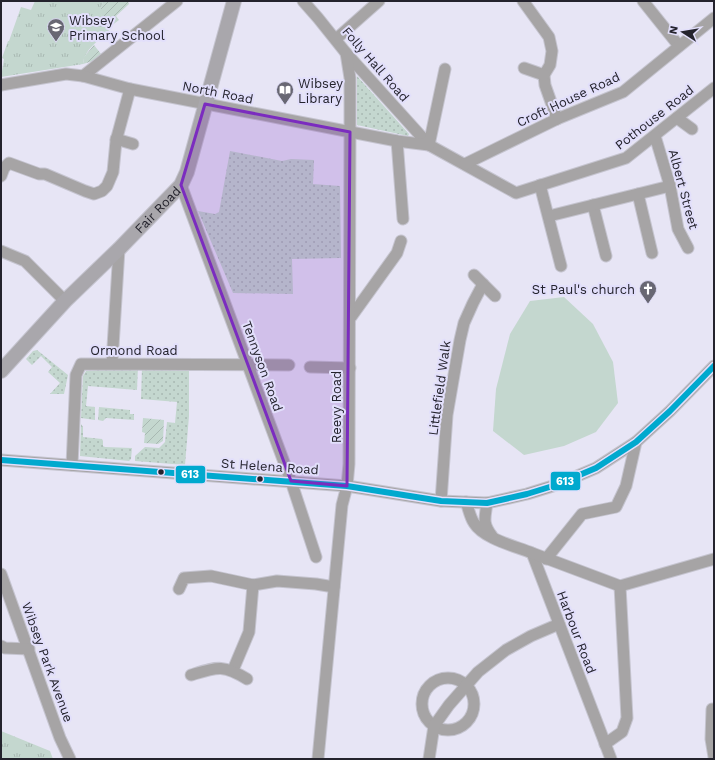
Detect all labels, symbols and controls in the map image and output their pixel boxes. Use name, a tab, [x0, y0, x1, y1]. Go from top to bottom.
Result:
north arrow	[663, 12, 703, 52]
place label: Wibsey Primary School	[69, 13, 165, 43]
school or university icon: Wibsey Primary School	[46, 17, 66, 42]
street label: Folly Hall Road	[339, 24, 412, 105]
text: N	[667, 25, 681, 35]
street label: Croft House Road	[514, 69, 622, 130]
place label: Wibsey Library	[298, 76, 343, 106]
street label: North Road	[181, 78, 255, 107]
library icon: Wibsey Library	[275, 80, 295, 105]
street label: Pothouse Road	[612, 82, 696, 153]
street label: Albert Street	[666, 148, 702, 231]
street label: Fair Road	[132, 183, 184, 236]
church icon: St Paul's church	[638, 279, 658, 304]
place label: St Paul's church	[532, 282, 635, 297]
street label: Tennyson Road	[239, 319, 286, 413]
street label: Littlefield Walk	[425, 339, 454, 437]
street label: Ormond Road	[90, 343, 178, 358]
street label: Reevy Road	[329, 371, 344, 443]
street label: St Helena Road	[221, 456, 319, 477]
line badge: 613	[175, 465, 206, 484]
unlabelled marker	[156, 467, 166, 477]
text: 613	[181, 468, 199, 481]
line badge: 613	[550, 471, 581, 491]
unlabelled marker	[255, 474, 265, 484]
text: 613	[556, 475, 574, 488]
street label: Harbour Road	[554, 589, 599, 676]
street label: Wibsey Park Avenue	[19, 600, 76, 724]

